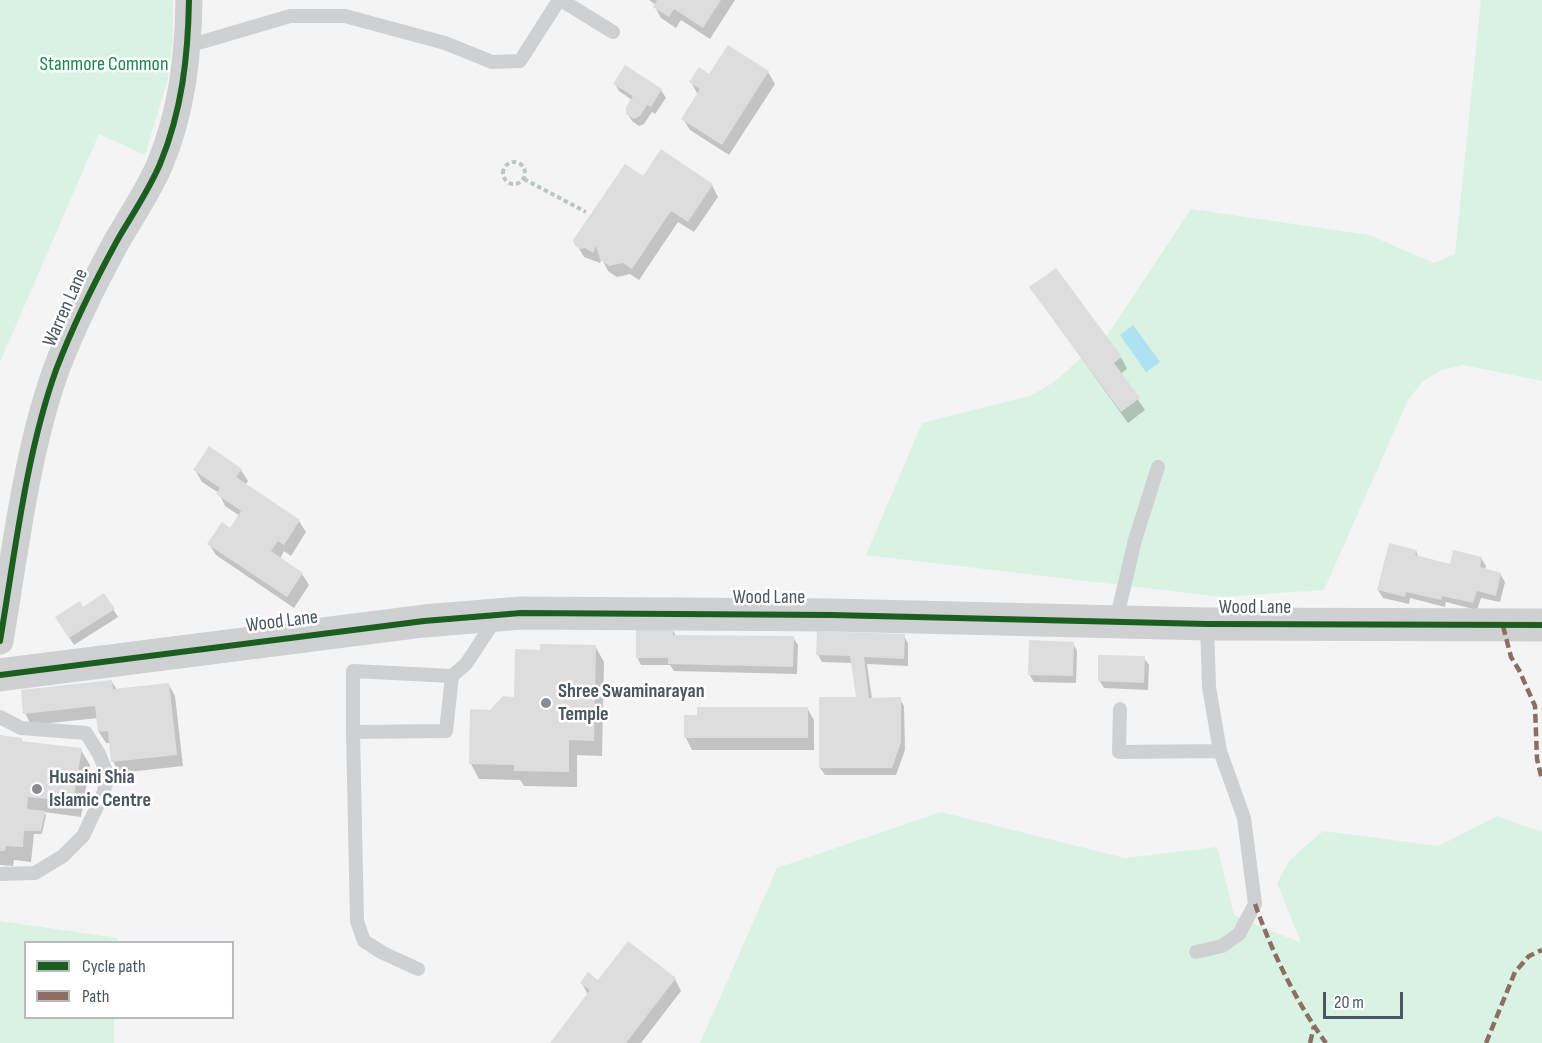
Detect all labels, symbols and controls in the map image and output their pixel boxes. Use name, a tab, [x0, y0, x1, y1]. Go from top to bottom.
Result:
park label: Stanmore Common	[40, 53, 168, 77]
street label: Warren Lane	[38, 265, 94, 351]
street label: Wood Lane	[733, 586, 805, 610]
street label: Wood Lane	[1219, 596, 1291, 620]
street label: Wood Lane	[245, 606, 319, 638]
place label: Shree Swaminarayan Temple	[558, 680, 705, 727]
marker: Shree Swaminarayan Temple	[539, 696, 553, 710]
place label: Husaini Shia Islamic Centre	[49, 766, 151, 813]
marker: Husaini Shia Islamic Centre	[30, 782, 44, 796]
legend	[24, 941, 234, 1019]
text: Cycle path	[82, 956, 146, 977]
scale bar	[1326, 980, 1406, 1018]
text: Path	[82, 986, 110, 1007]
text: 20 m	[1334, 992, 1364, 1013]

